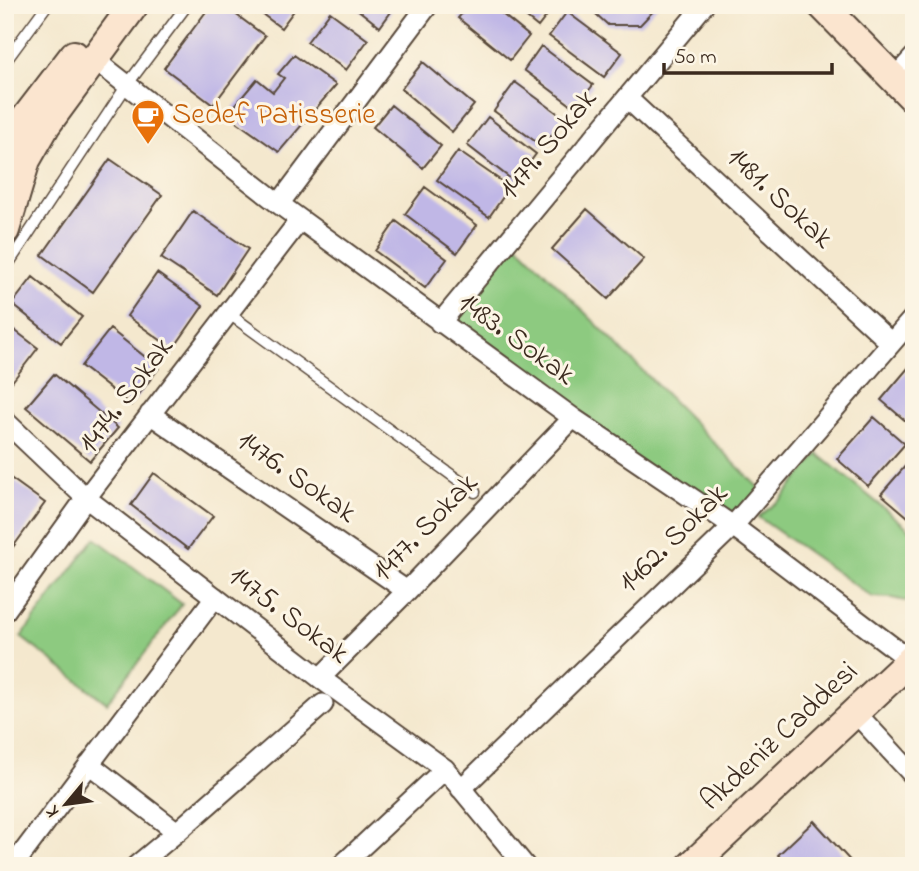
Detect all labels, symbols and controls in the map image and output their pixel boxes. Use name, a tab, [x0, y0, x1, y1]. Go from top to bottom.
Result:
scale bar	[664, 32, 832, 76]
text: 50 m	[674, 43, 717, 73]
street label: 1479. Sokak	[489, 79, 609, 210]
place label: Sedef Patisserie	[172, 94, 376, 138]
cafe icon: Sedef Patisserie	[129, 97, 167, 146]
street label: 1481. Sokak	[715, 138, 843, 261]
street label: 1483. Sokak	[448, 282, 584, 398]
street label: 1474. Sokak	[68, 327, 186, 464]
street label: 1476. Sokak	[227, 421, 366, 536]
street label: 1477. Sokak	[363, 463, 490, 592]
street label: 1462. Sokak	[609, 473, 740, 604]
street label: 1475. Sokak	[218, 556, 358, 677]
street label: Akdeniz Caddesi	[691, 652, 869, 822]
north arrow	[32, 770, 102, 840]
text: K	[39, 800, 67, 822]

